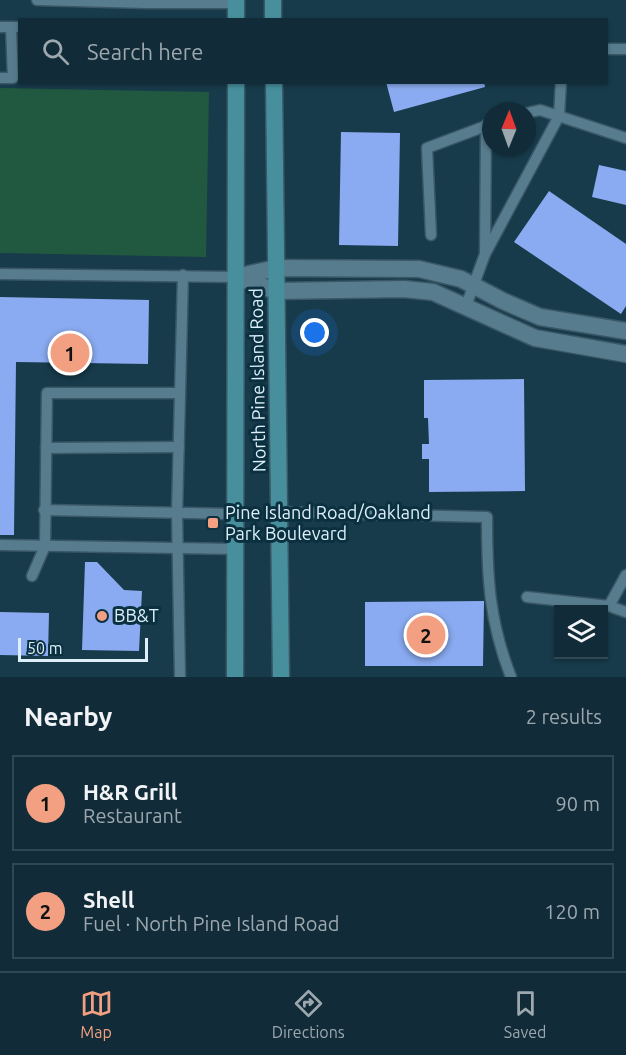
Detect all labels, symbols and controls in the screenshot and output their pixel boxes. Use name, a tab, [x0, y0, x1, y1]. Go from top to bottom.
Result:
search box	[18, 18, 608, 84]
icon: search	[39, 35, 72, 68]
text: Search here	[87, 39, 203, 64]
north arrow	[482, 102, 536, 156]
street label: North Pine Island Road	[245, 288, 269, 472]
your location	[300, 318, 329, 347]
pin: 1	[50, 330, 90, 376]
place label: Pine Island Road/Oakland Park Boulevard	[225, 502, 431, 543]
marker: Pine Island Road/Oakland Park Boulevard	[206, 516, 220, 530]
place label: BB&T	[114, 605, 159, 625]
map controls	[554, 605, 608, 659]
button: layers	[554, 605, 608, 659]
marker: BB&T	[95, 609, 109, 623]
pin: 2	[406, 612, 446, 658]
scale bar	[18, 635, 148, 662]
text: 50 m	[27, 639, 63, 657]
text: Nearby	[24, 702, 112, 731]
text: 2 results	[526, 705, 602, 728]
text: H&R Grill	[83, 779, 178, 804]
text: 1	[40, 792, 51, 815]
text: 90 m	[556, 792, 600, 815]
text: Restaurant	[83, 804, 182, 827]
text: Shell	[83, 887, 134, 912]
text: 2	[40, 900, 51, 923]
text: 120 m	[544, 900, 600, 923]
text: Fuel · North Pine Island Road	[83, 912, 339, 935]
tab: Map	[80, 987, 113, 1041]
tab: Directions	[272, 987, 345, 1041]
tab: Saved	[504, 987, 546, 1041]

